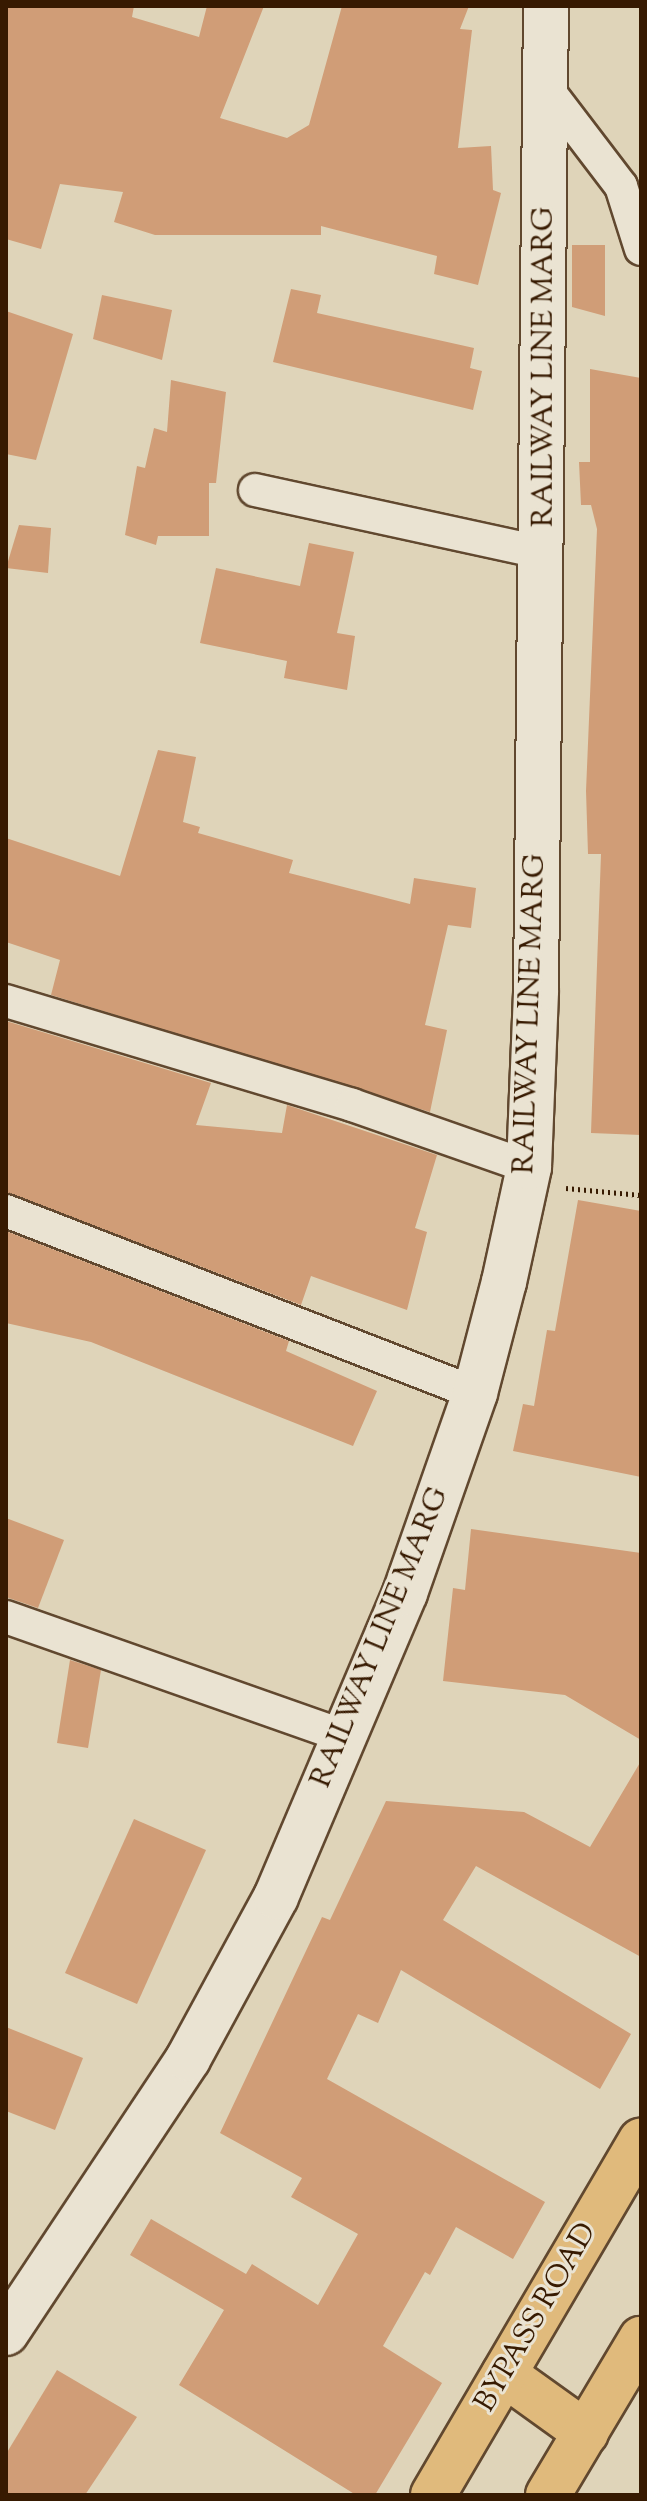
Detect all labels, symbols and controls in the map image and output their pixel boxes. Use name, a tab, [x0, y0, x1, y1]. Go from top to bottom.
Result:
street label: RAILWAY LINE MARG	[527, 207, 563, 527]
street label: RAILWAY LINE MARG	[507, 853, 555, 1175]
street label: RAILWAY LINE MARG	[304, 1483, 458, 1793]
street label: BYPASS ROAD	[468, 2217, 606, 2419]

